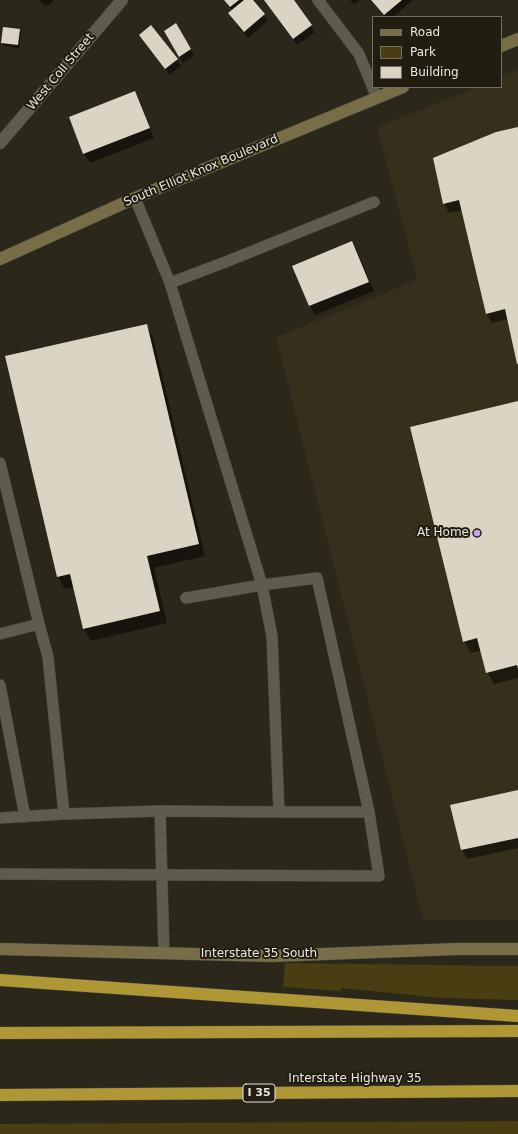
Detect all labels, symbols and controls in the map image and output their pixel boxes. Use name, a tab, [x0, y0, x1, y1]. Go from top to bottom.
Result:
legend	[372, 16, 502, 88]
text: Road	[410, 25, 440, 39]
street label: West Coll Street	[25, 31, 97, 113]
text: Park	[410, 45, 436, 59]
text: Building	[410, 65, 459, 79]
street label: South Elliot Knox Boulevard	[122, 132, 280, 210]
place label: At Home	[417, 526, 469, 540]
marker: At Home	[472, 528, 482, 538]
street label: Interstate 35 South	[201, 947, 317, 961]
street label: Interstate Highway 35	[288, 1072, 422, 1086]
road number: I 35	[243, 1084, 275, 1102]

